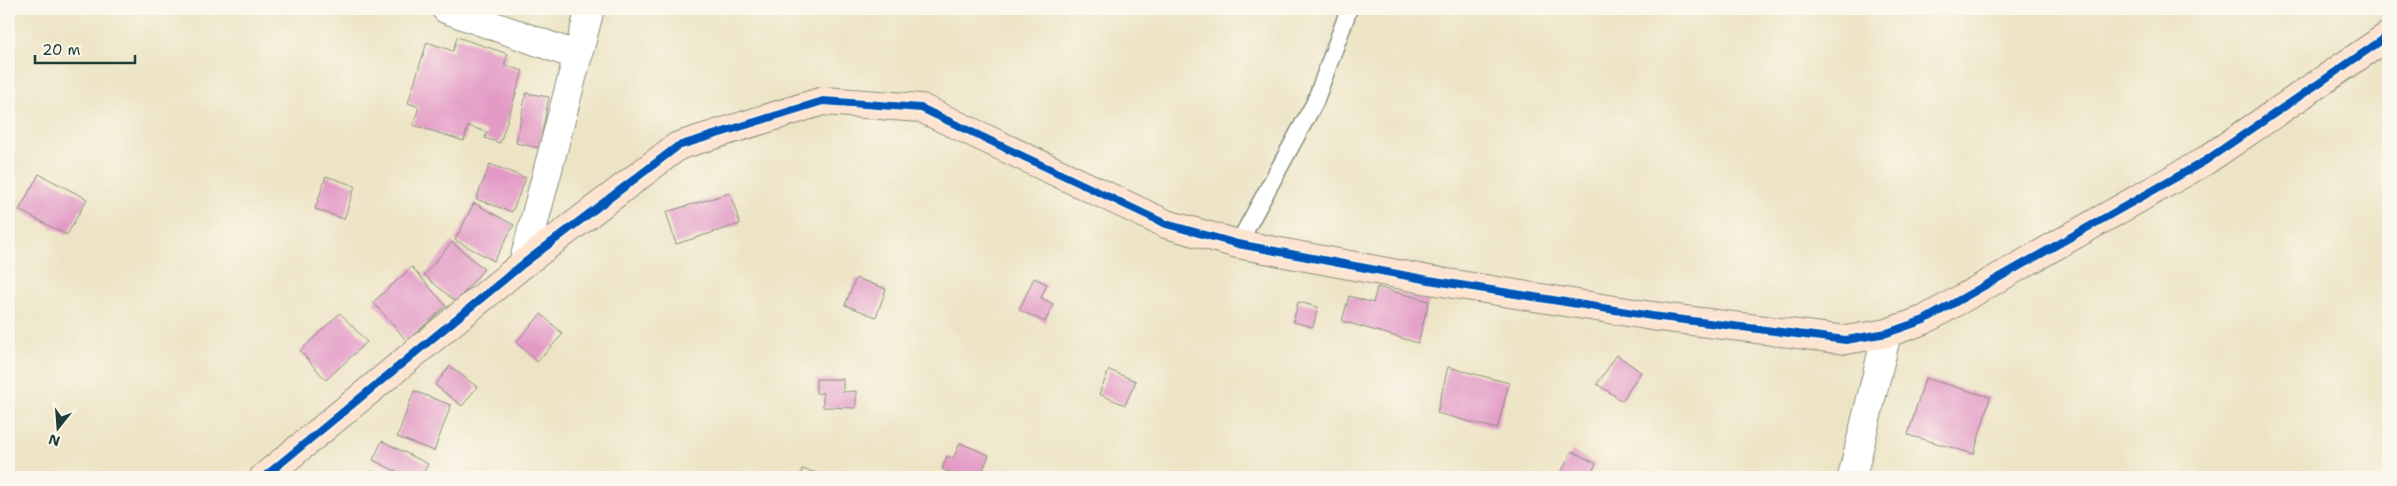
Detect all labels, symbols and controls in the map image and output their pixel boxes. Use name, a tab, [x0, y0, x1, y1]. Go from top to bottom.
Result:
scale bar	[35, 32, 135, 64]
text: 20 m	[42, 40, 81, 60]
north arrow	[32, 404, 82, 454]
text: N	[46, 430, 62, 451]

